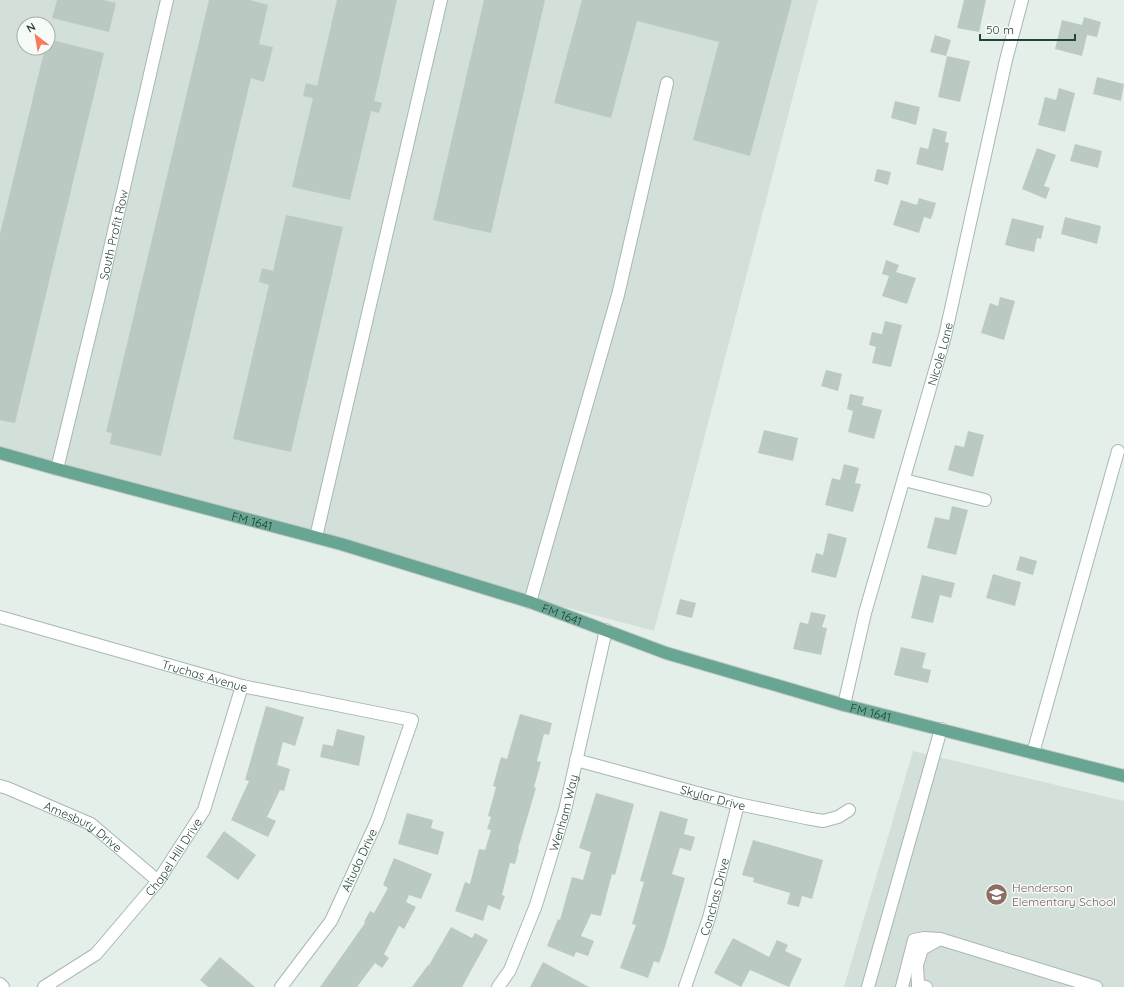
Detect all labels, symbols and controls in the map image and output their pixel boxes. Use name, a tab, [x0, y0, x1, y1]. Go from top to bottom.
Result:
north arrow	[16, 16, 56, 56]
scale bar	[980, 16, 1075, 42]
text: N	[24, 19, 38, 36]
text: 50 m	[986, 22, 1014, 37]
street label: South Profit Row	[96, 188, 131, 281]
street label: Nicole Lane	[924, 321, 955, 387]
street label: FM 1641	[230, 508, 274, 533]
street label: FM 1641	[540, 600, 584, 628]
street label: Truchas Avenue	[160, 656, 249, 694]
street label: FM 1641	[849, 699, 893, 724]
street label: Wenham Way	[545, 773, 580, 853]
street label: Skylar Drive	[679, 781, 747, 813]
street label: Amesbury Drive	[42, 797, 126, 855]
street label: Chapel Hill Drive	[141, 815, 205, 899]
street label: Altuda Drive	[338, 826, 380, 894]
street label: Conchas Drive	[696, 856, 732, 938]
place label: Henderson Elementary School	[1012, 880, 1116, 909]
school or university icon: Henderson Elementary School	[984, 881, 1010, 907]

